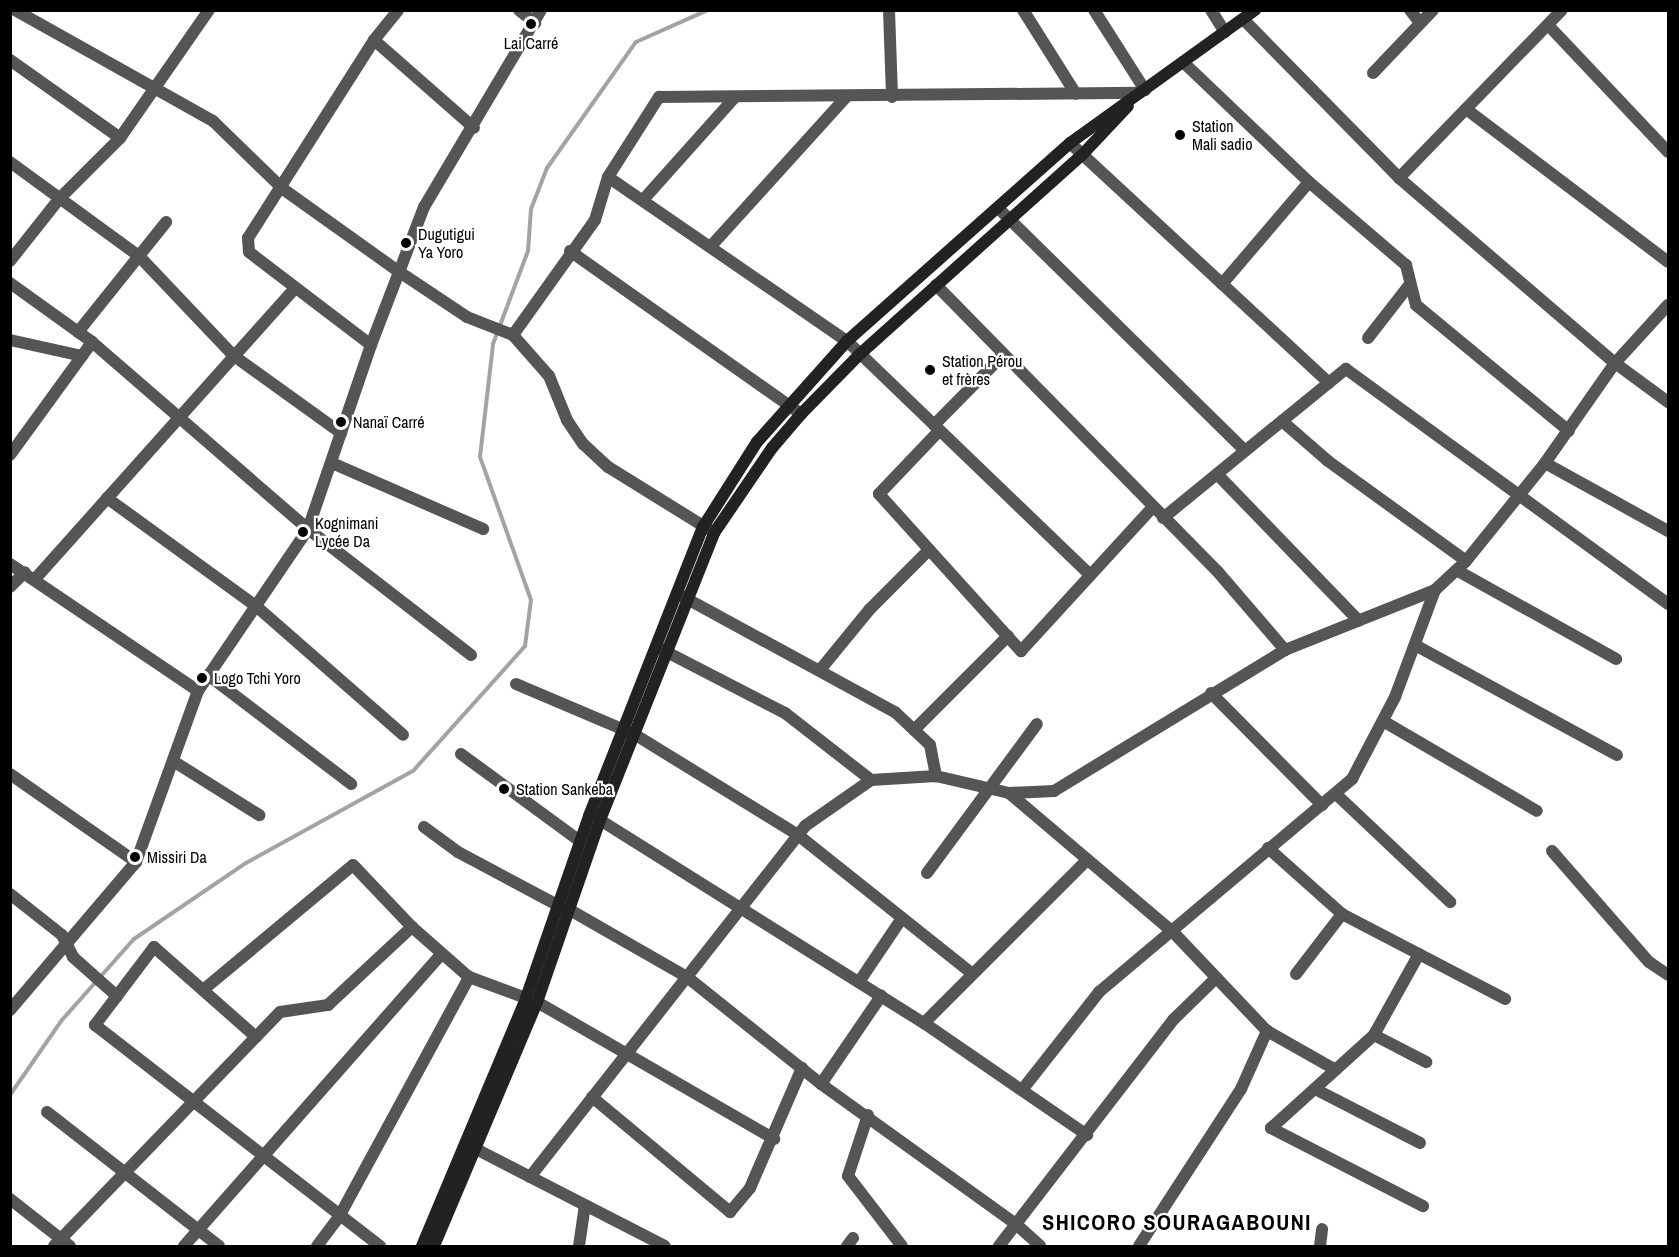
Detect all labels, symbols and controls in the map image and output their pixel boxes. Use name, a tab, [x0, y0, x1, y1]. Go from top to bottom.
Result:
marker: Lai Carré	[524, 17, 538, 31]
place label: Lai Carré	[504, 33, 558, 53]
place label: Station Mali sadio	[1192, 116, 1253, 154]
marker: Station Mali sadio	[1173, 128, 1187, 142]
place label: Dugutigui Ya Yoro	[418, 224, 475, 262]
marker: Dugutigui Ya Yoro	[399, 236, 413, 250]
place label: Station Pérou et frères	[942, 351, 1022, 389]
marker: Station Pérou et frères	[923, 363, 937, 377]
place label: Nanaï Carré	[353, 412, 424, 432]
marker: Nanaï Carré	[334, 415, 348, 429]
place label: Kognimani Lycée Da	[315, 513, 378, 551]
marker: Kognimani Lycée Da	[296, 525, 310, 539]
place label: Logo Tchi Yoro	[214, 668, 301, 688]
marker: Logo Tchi Yoro	[195, 671, 209, 685]
place label: Station Sankeba	[516, 779, 613, 799]
marker: Station Sankeba	[497, 782, 511, 796]
place label: Missiri Da	[147, 847, 207, 867]
marker: Missiri Da	[128, 850, 142, 864]
district label: SHICORO SOURAGABOUNI	[1042, 1210, 1312, 1236]

